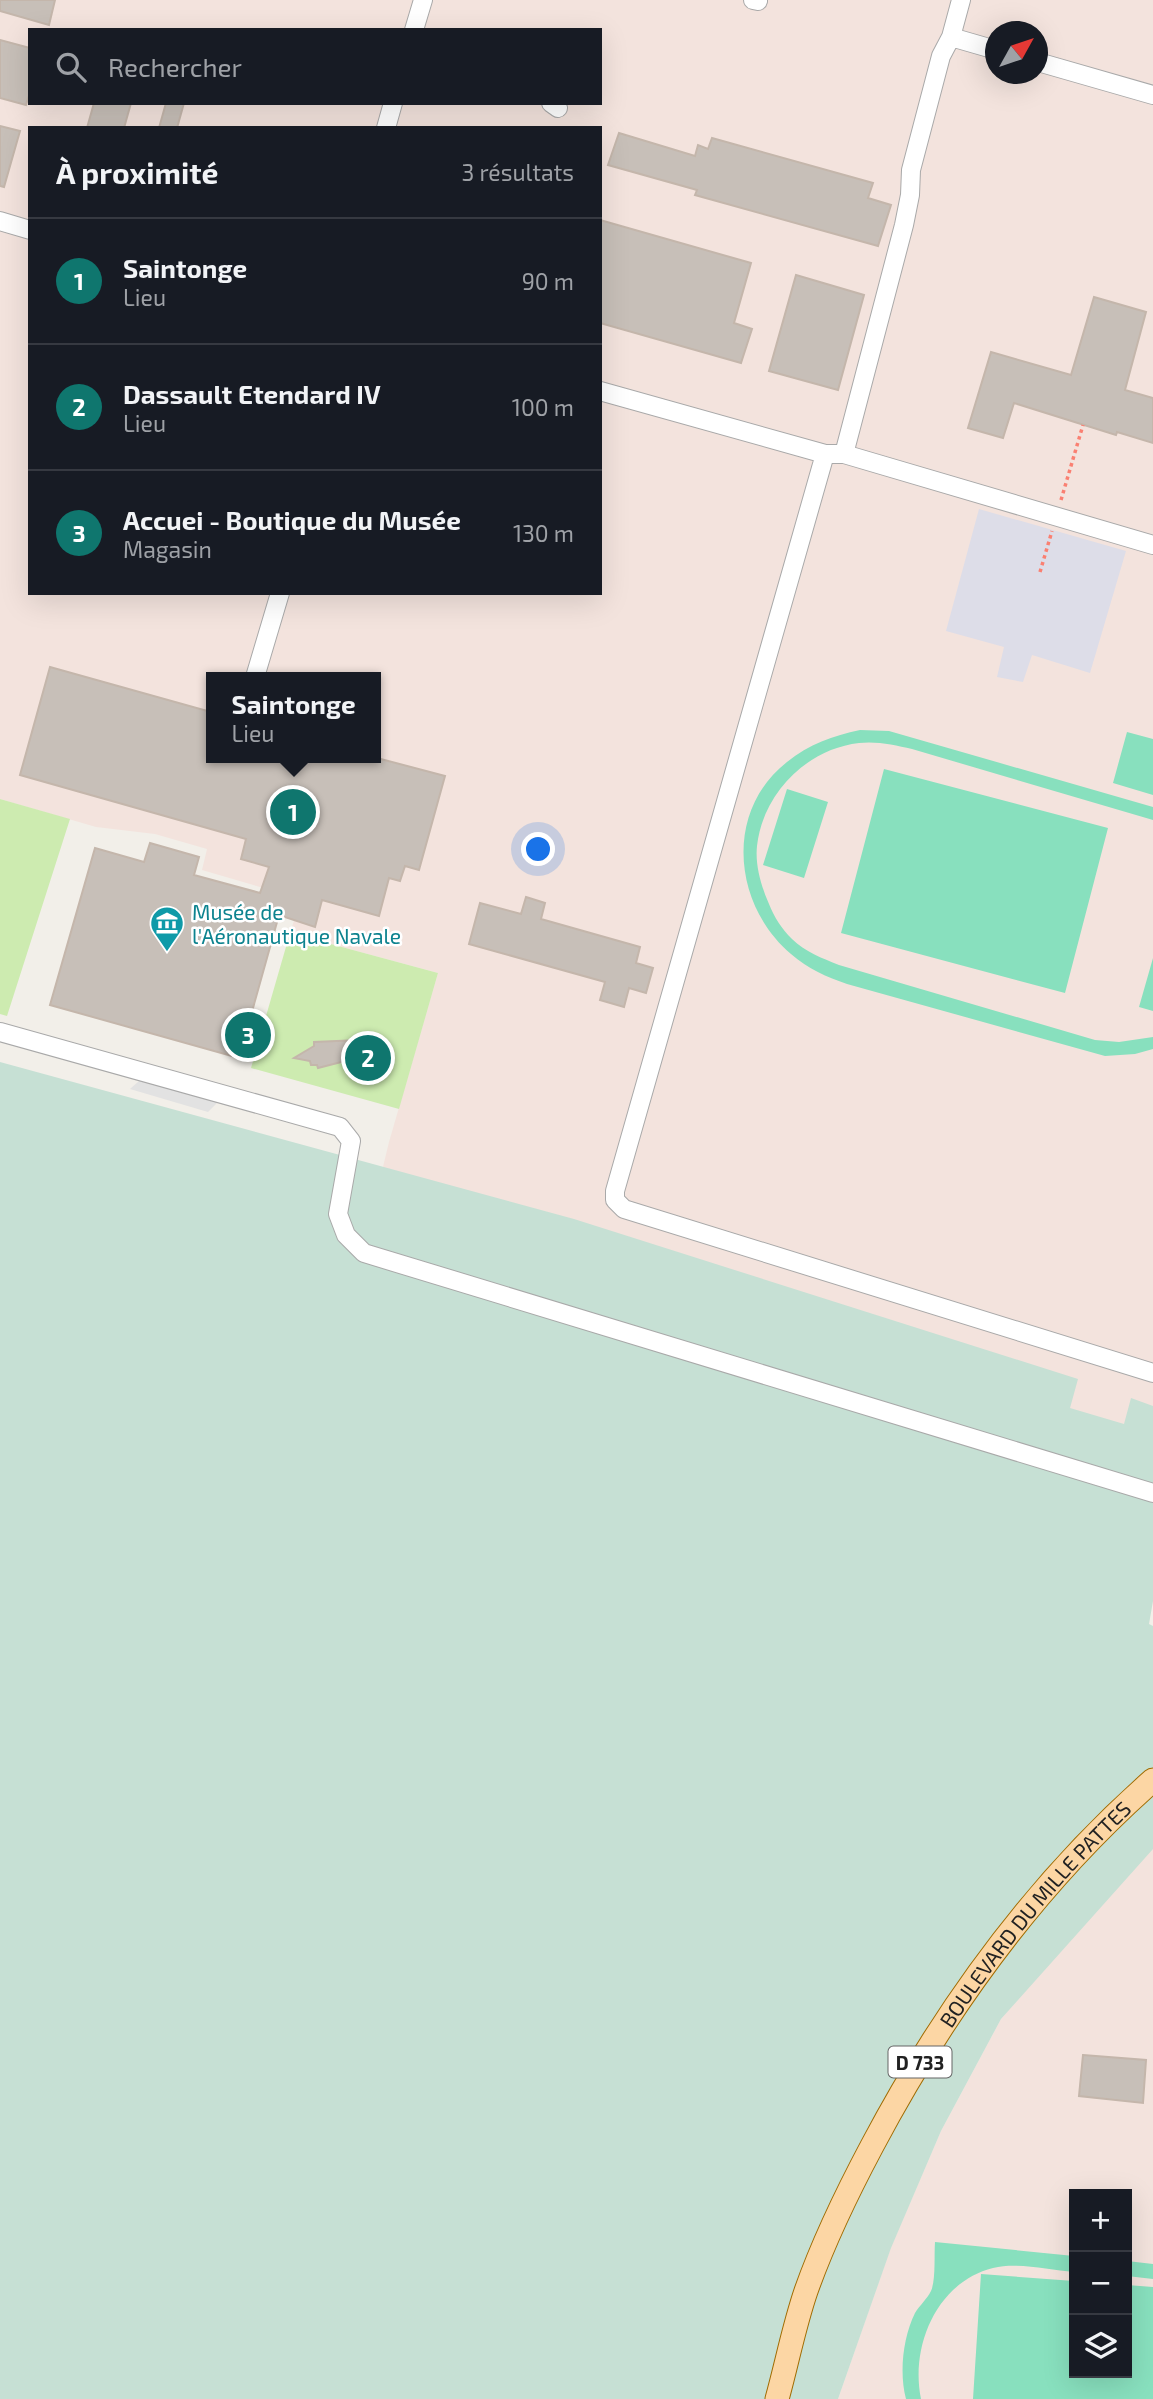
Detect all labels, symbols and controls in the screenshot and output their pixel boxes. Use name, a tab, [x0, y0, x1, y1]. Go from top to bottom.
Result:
north arrow	[985, 21, 1048, 84]
search box	[28, 28, 602, 105]
icon: search	[52, 48, 90, 86]
text: Rechercher	[108, 51, 242, 82]
text: À proximité	[56, 154, 218, 190]
text: 3 résultats	[462, 158, 574, 186]
text: Saintonge	[123, 252, 247, 283]
text: 1	[74, 267, 84, 295]
text: 90 m	[522, 267, 574, 295]
text: Lieu	[123, 283, 166, 311]
text: Dassault Etendard IV	[123, 378, 381, 409]
text: 2	[72, 393, 86, 421]
text: 100 m	[512, 393, 574, 421]
text: Lieu	[123, 409, 166, 437]
text: Accuei - Boutique du Musée	[123, 504, 461, 535]
text: 3	[72, 519, 86, 547]
text: 130 m	[513, 519, 574, 547]
text: Magasin	[123, 535, 212, 563]
popup	[206, 672, 381, 763]
text: Saintonge	[231, 688, 356, 719]
text: Lieu	[231, 719, 274, 747]
pin: 1	[270, 786, 316, 838]
your location	[521, 832, 555, 866]
place label: Musée de l'Aéronautique Navale	[192, 899, 401, 948]
museum icon: Musée de l'Aéronautique Navale	[148, 904, 186, 953]
pin: 3	[225, 1009, 271, 1061]
pin: 2	[345, 1032, 391, 1084]
street label: BOULEVARD DU MILLE PATTES	[933, 1795, 1135, 2031]
road number: D 733	[888, 2046, 951, 2078]
map controls	[1069, 2189, 1132, 2378]
button: +	[1069, 2189, 1132, 2252]
button: −	[1069, 2252, 1132, 2315]
button: layers	[1069, 2315, 1132, 2378]

